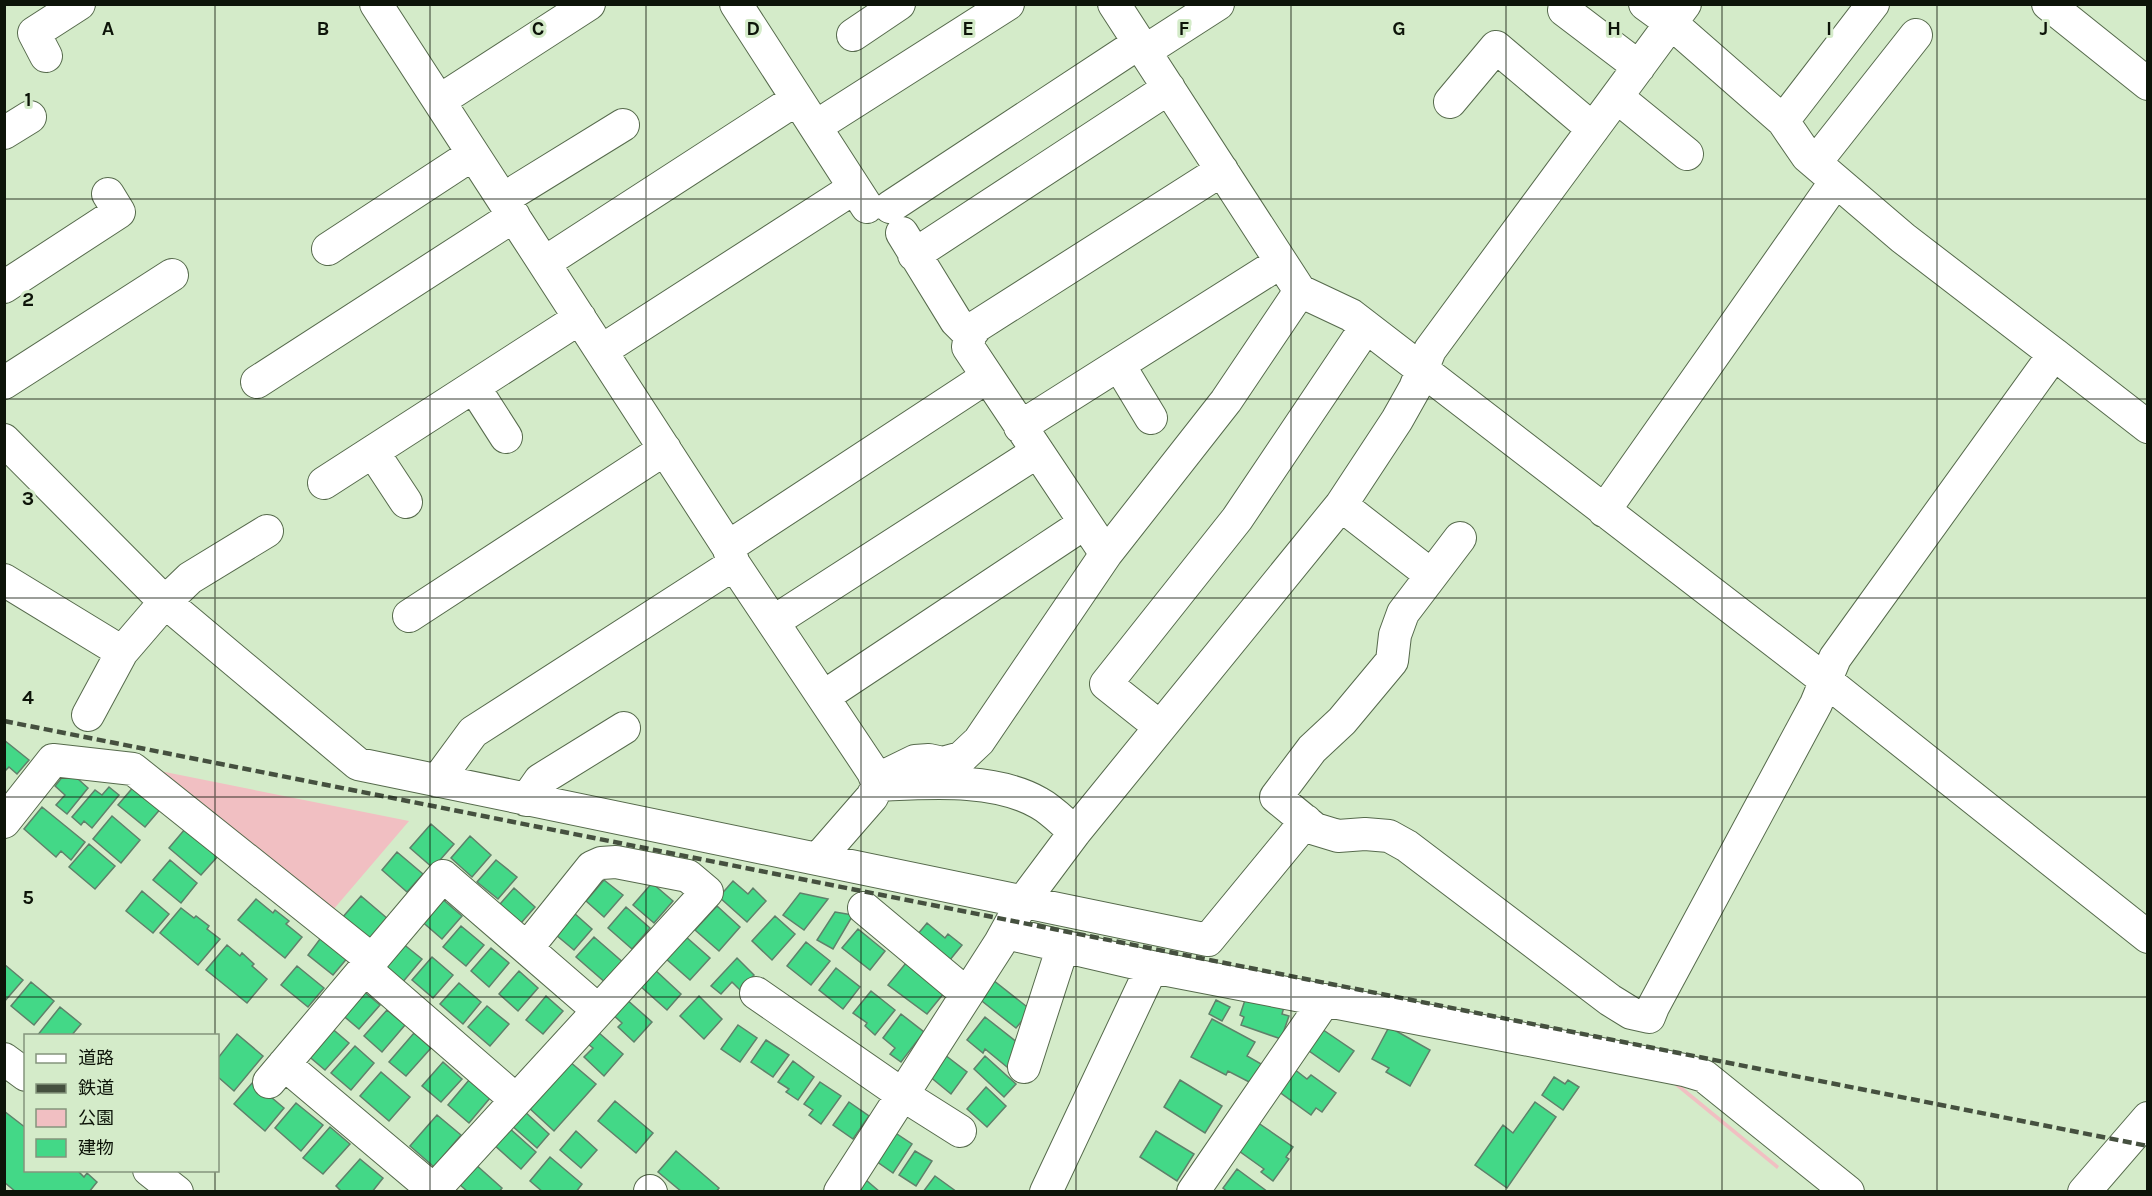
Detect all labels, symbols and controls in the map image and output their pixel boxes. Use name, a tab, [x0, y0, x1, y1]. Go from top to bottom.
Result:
text: A	[102, 17, 115, 40]
text: B	[317, 17, 329, 40]
text: C	[532, 17, 544, 40]
text: D	[746, 17, 760, 40]
text: E	[962, 17, 974, 40]
text: F	[1179, 17, 1190, 40]
text: G	[1392, 17, 1406, 40]
text: H	[1607, 17, 1621, 40]
text: I	[1826, 17, 1832, 40]
text: J	[2040, 17, 2048, 40]
text: 1	[24, 88, 32, 111]
text: 2	[22, 288, 34, 311]
text: 3	[22, 487, 34, 510]
text: 4	[22, 686, 34, 709]
text: 5	[22, 886, 34, 909]
legend	[24, 1034, 219, 1172]
text: 道路	[78, 1047, 114, 1069]
text: 鉄道	[78, 1077, 114, 1099]
text: 公園	[78, 1107, 114, 1129]
text: 建物	[78, 1137, 114, 1159]

